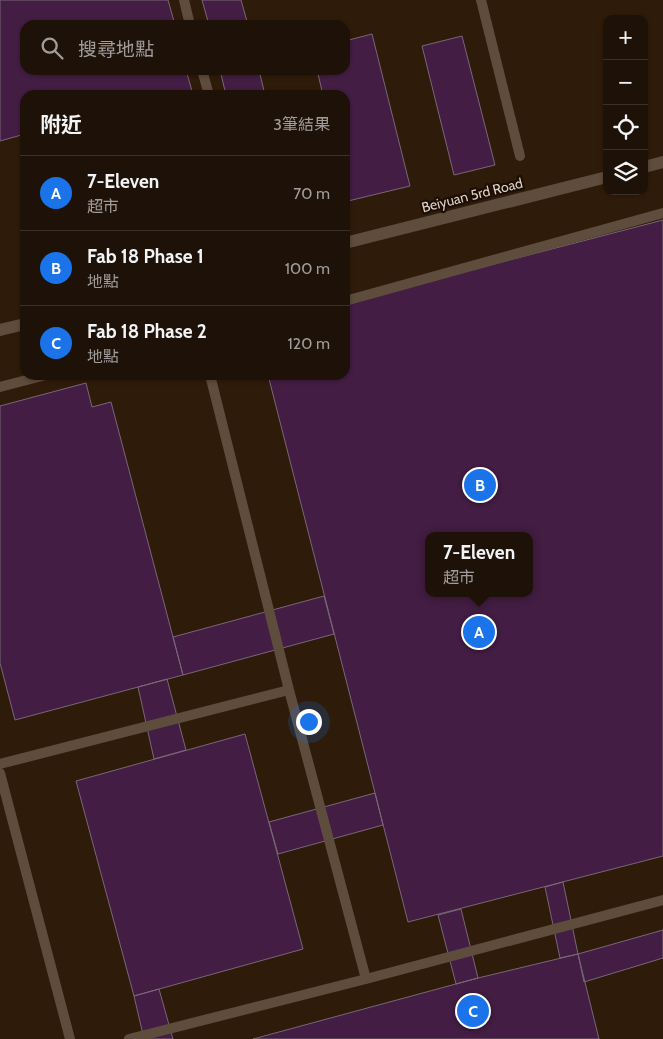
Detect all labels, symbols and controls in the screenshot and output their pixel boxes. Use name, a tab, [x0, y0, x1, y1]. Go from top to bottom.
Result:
map controls	[603, 15, 648, 195]
button: +	[603, 15, 648, 60]
search box	[20, 20, 350, 75]
icon: search	[38, 34, 66, 62]
text: 搜尋地點	[78, 38, 154, 61]
button: −	[603, 60, 648, 105]
button: locate	[603, 105, 648, 150]
text: 附近	[40, 112, 82, 137]
text: 3筆結果	[273, 115, 330, 134]
button: layers	[603, 150, 648, 195]
text: 7-Eleven	[87, 170, 159, 193]
street label: Beiyuan 5rd Road	[420, 174, 524, 216]
text: A	[51, 184, 61, 203]
text: 70 m	[293, 184, 330, 203]
text: 超市	[87, 197, 119, 216]
text: Fab 18 Phase 1	[87, 245, 204, 268]
text: B	[51, 259, 61, 278]
text: 100 m	[285, 259, 330, 278]
text: 地點	[87, 272, 119, 291]
text: Fab 18 Phase 2	[87, 320, 207, 343]
text: C	[51, 334, 61, 353]
text: 120 m	[288, 334, 330, 353]
text: 地點	[87, 347, 119, 366]
pin: B	[464, 466, 496, 504]
popup	[425, 532, 533, 597]
text: 7-Eleven	[443, 541, 515, 564]
text: 超市	[443, 568, 475, 587]
pin: A	[463, 613, 495, 651]
your location	[296, 709, 322, 735]
pin: C	[457, 992, 489, 1030]

